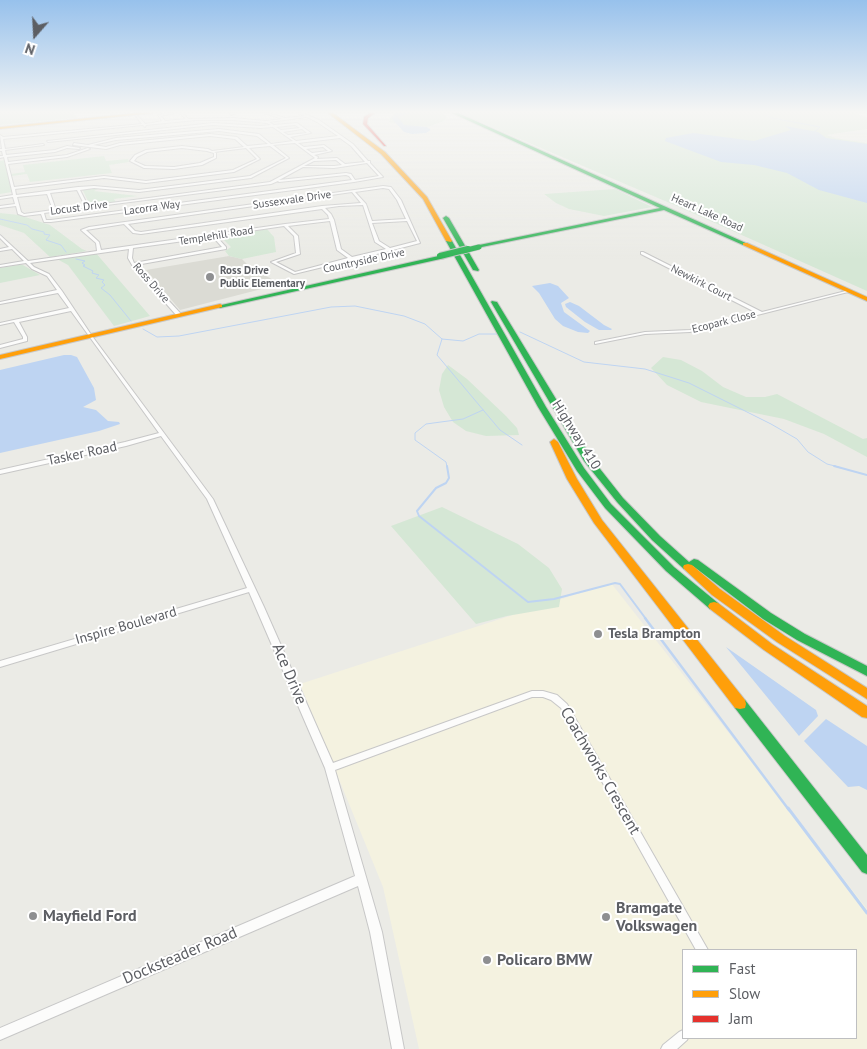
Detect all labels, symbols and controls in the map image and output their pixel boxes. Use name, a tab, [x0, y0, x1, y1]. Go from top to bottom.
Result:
north arrow	[10, 10, 60, 60]
text: N	[23, 39, 37, 59]
street label: Sussexvale Drive	[252, 188, 332, 212]
street label: Heart Lake Road	[669, 191, 745, 235]
street label: Locust Drive	[50, 198, 108, 218]
street label: Lacorra Way	[123, 198, 181, 218]
street label: Templehill Road	[178, 224, 254, 248]
street label: Countryside Drive	[322, 246, 406, 276]
street label: Ross Drive	[130, 260, 172, 306]
street label: Newkirk Court	[668, 262, 734, 304]
place label: Ross Drive Public Elementary	[220, 264, 305, 290]
marker: Ross Drive Public Elementary	[204, 271, 216, 283]
street label: Ecopark Close	[691, 308, 757, 336]
street label: Highway 410	[548, 397, 604, 473]
street label: Tasker Road	[46, 438, 118, 470]
street label: Inspire Boulevard	[73, 604, 179, 648]
place label: Tesla Brampton	[608, 626, 701, 642]
marker: Tesla Brampton	[592, 628, 604, 640]
street label: Ace Drive	[268, 641, 310, 707]
street label: Coachworks Crescent	[556, 704, 644, 838]
place label: Bramgate Volkswagen	[616, 898, 697, 936]
place label: Mayfield Ford	[43, 906, 137, 926]
marker: Mayfield Ford	[27, 910, 39, 922]
marker: Bramgate Volkswagen	[600, 911, 612, 923]
street label: Docksteader Road	[120, 923, 240, 989]
legend	[682, 949, 857, 1039]
place label: Policaro BMW	[497, 950, 592, 970]
marker: Policaro BMW	[481, 954, 493, 966]
text: Fast	[729, 959, 756, 978]
text: Slow	[729, 984, 760, 1003]
text: Jam	[729, 1009, 753, 1028]

